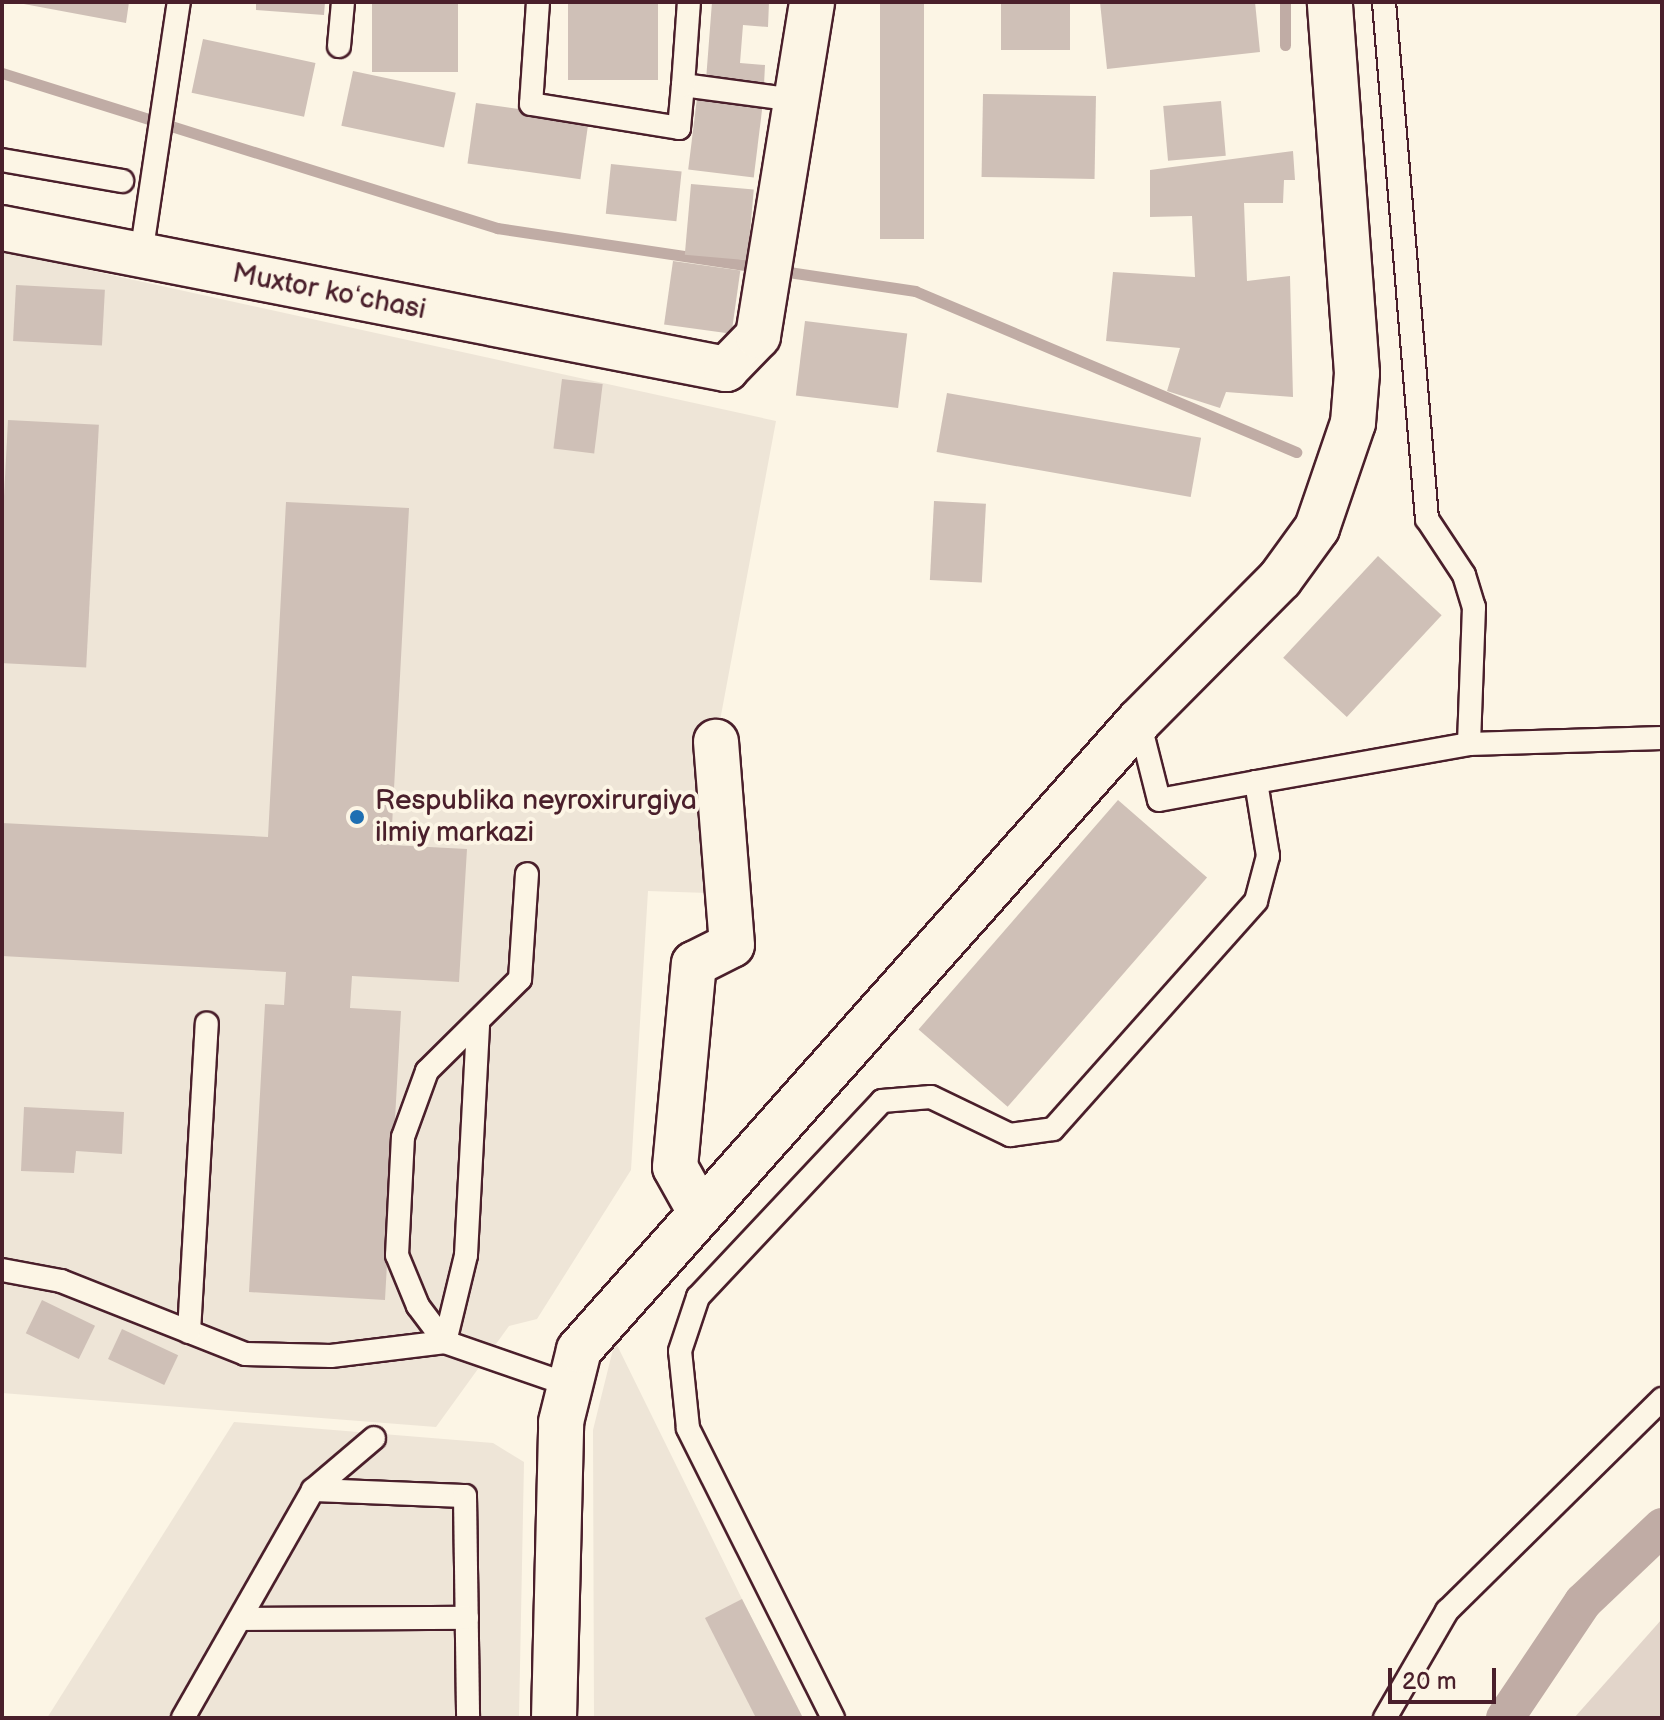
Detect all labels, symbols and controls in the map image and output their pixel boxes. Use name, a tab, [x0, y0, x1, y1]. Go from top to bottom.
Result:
street label: Muxtor koʻchasi	[229, 257, 429, 327]
place label: Respublika neyroxirurgiya ilmiy markazi	[375, 784, 697, 850]
marker: Respublika neyroxirurgiya ilmiy markazi	[346, 806, 368, 828]
scale bar	[1392, 1652, 1500, 1702]
text: 20 m	[1402, 1667, 1457, 1696]

